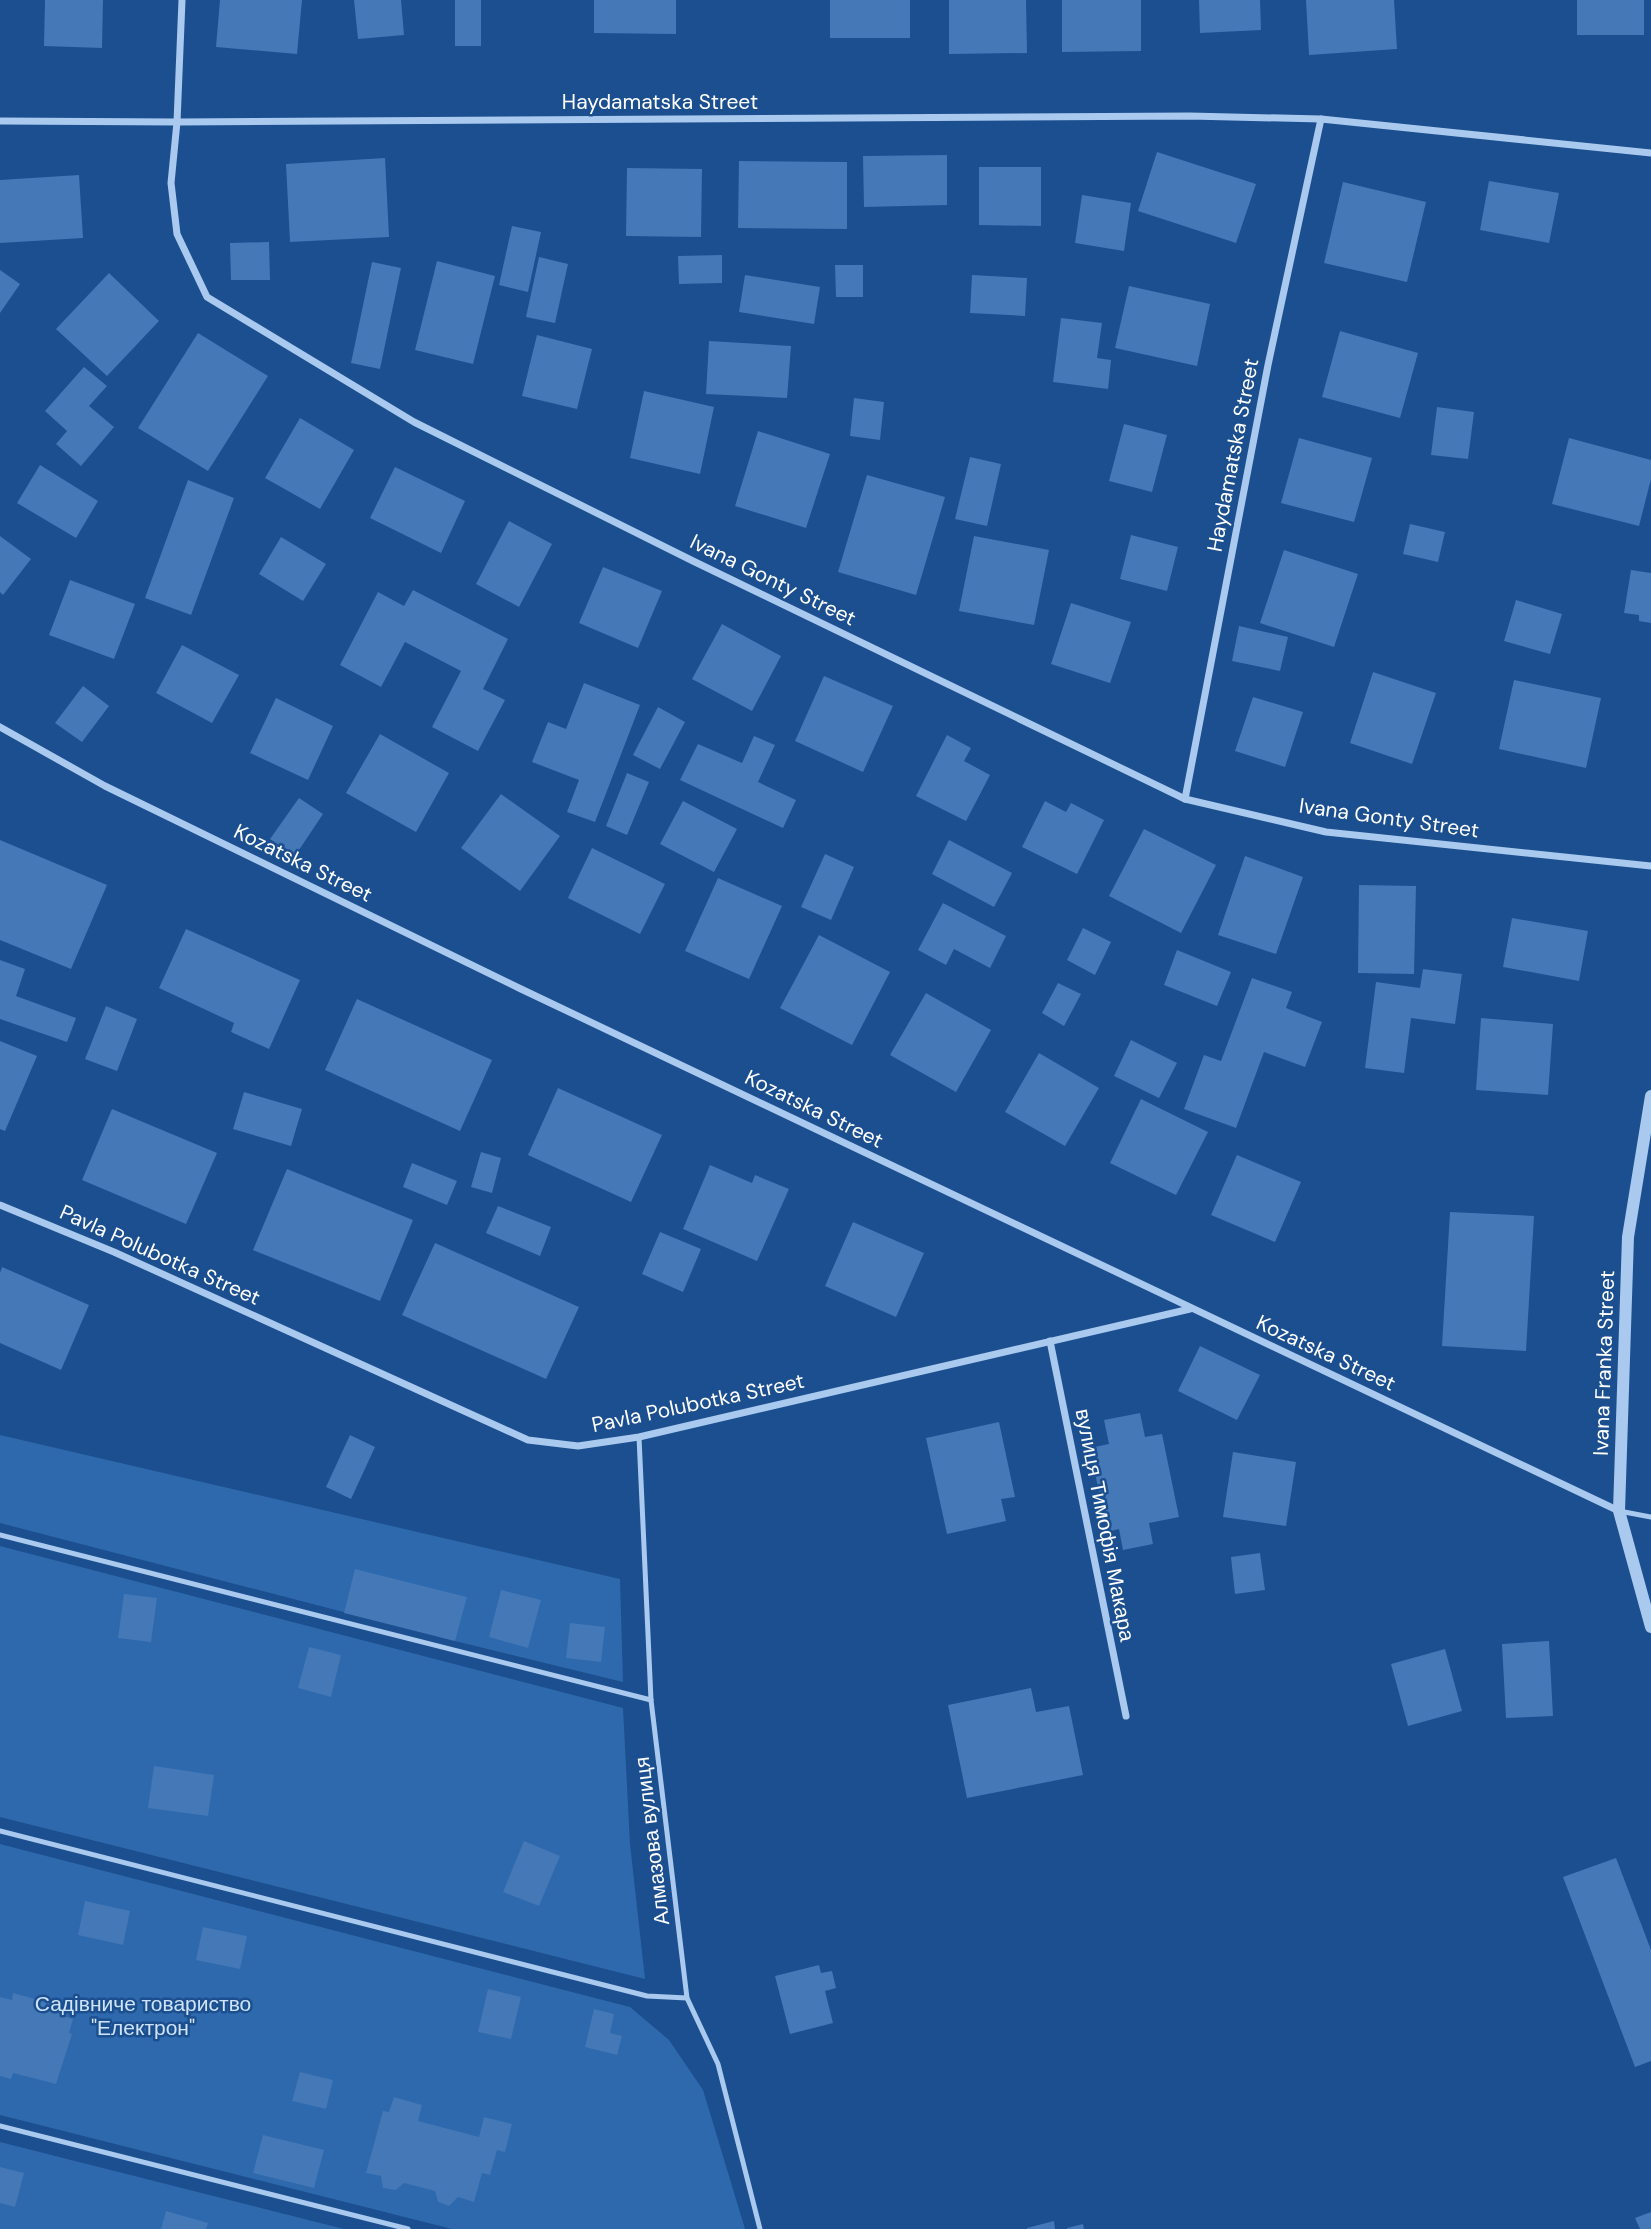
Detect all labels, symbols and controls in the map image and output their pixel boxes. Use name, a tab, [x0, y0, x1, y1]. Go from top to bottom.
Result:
street label: Haydamatska Street	[562, 88, 758, 116]
street label: Haydamatska Street	[1201, 356, 1265, 554]
street label: Ivana Gonty Street	[685, 528, 861, 632]
street label: Ivana Gonty Street	[1297, 792, 1481, 844]
street label: Kozatska Street	[229, 817, 377, 909]
street label: Kozatska Street	[740, 1063, 888, 1155]
street label: Pavla Polubotka Street	[55, 1198, 265, 1312]
street label: Ivana Franka Street	[1587, 1270, 1621, 1456]
street label: Kozatska Street	[1252, 1308, 1400, 1398]
street label: Pavla Polubotka Street	[589, 1367, 807, 1439]
street label: вулиця Тимофія Макара	[1069, 1406, 1141, 1644]
street label: Алмазова вулиця	[628, 1755, 676, 1927]
park label: Садівниче товариство "Електрон"	[35, 1990, 251, 2042]

